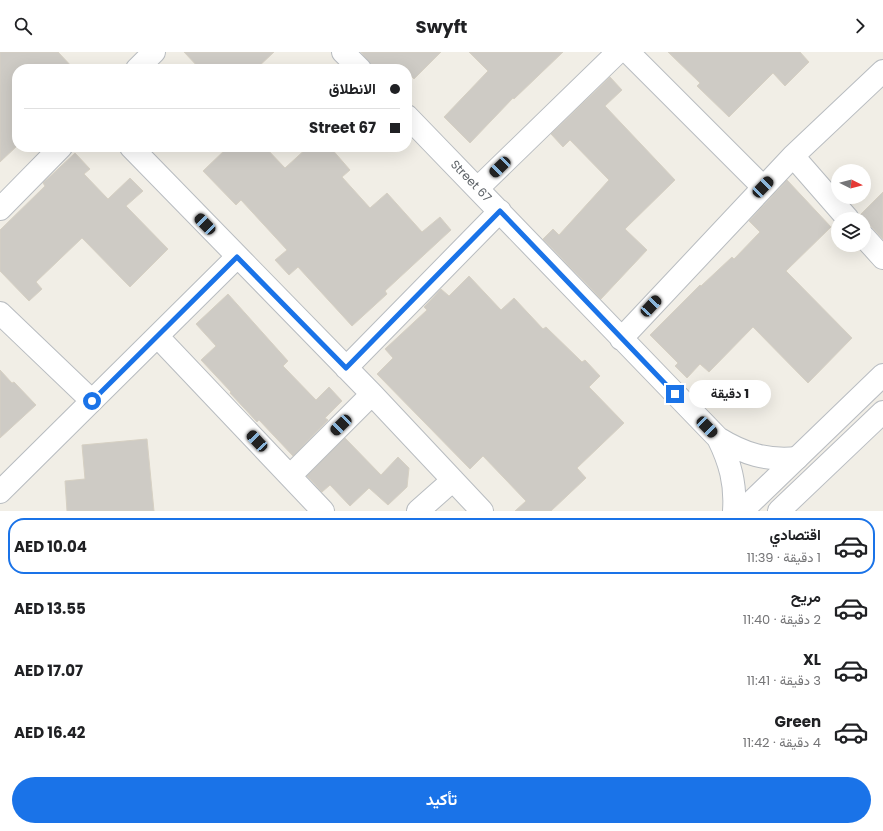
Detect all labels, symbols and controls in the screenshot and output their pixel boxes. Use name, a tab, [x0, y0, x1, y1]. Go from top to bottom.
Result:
text: Swyft	[416, 14, 467, 39]
icon: search	[12, 15, 34, 37]
icon: forward	[849, 15, 871, 37]
text: الانطلاق	[329, 78, 376, 99]
text: Street 67	[309, 117, 376, 138]
car	[487, 154, 513, 180]
street label: Street 67	[447, 156, 496, 206]
north arrow	[831, 164, 871, 204]
map controls	[831, 164, 871, 252]
car	[750, 174, 776, 200]
car	[192, 211, 218, 237]
button: layers	[831, 212, 871, 252]
car	[638, 293, 664, 319]
callout: 1 دقيقة	[689, 380, 771, 408]
text: 1 دقيقة	[711, 384, 749, 403]
route end	[666, 385, 684, 403]
route start	[83, 392, 101, 410]
car	[328, 412, 354, 438]
car	[694, 414, 720, 440]
car	[244, 428, 270, 454]
text: اقتصادي	[769, 524, 821, 545]
icon: car	[833, 528, 869, 564]
text: AED 10.04	[14, 536, 87, 557]
text: 1 دقيقة · 11:39	[747, 548, 821, 567]
text: مريح	[791, 586, 821, 607]
icon: car	[833, 590, 869, 626]
text: AED 13.55	[14, 598, 86, 619]
text: 2 دقيقة · 11:40	[743, 610, 821, 629]
text: XL	[803, 649, 821, 670]
icon: car	[833, 652, 869, 688]
text: AED 17.07	[14, 660, 83, 681]
text: 3 دقيقة · 11:41	[747, 671, 821, 690]
text: Green	[775, 711, 821, 732]
icon: car	[833, 714, 869, 750]
text: AED 16.42	[14, 722, 85, 743]
text: 4 دقيقة · 11:42	[743, 733, 821, 752]
button: تأكيد	[12, 777, 871, 823]

